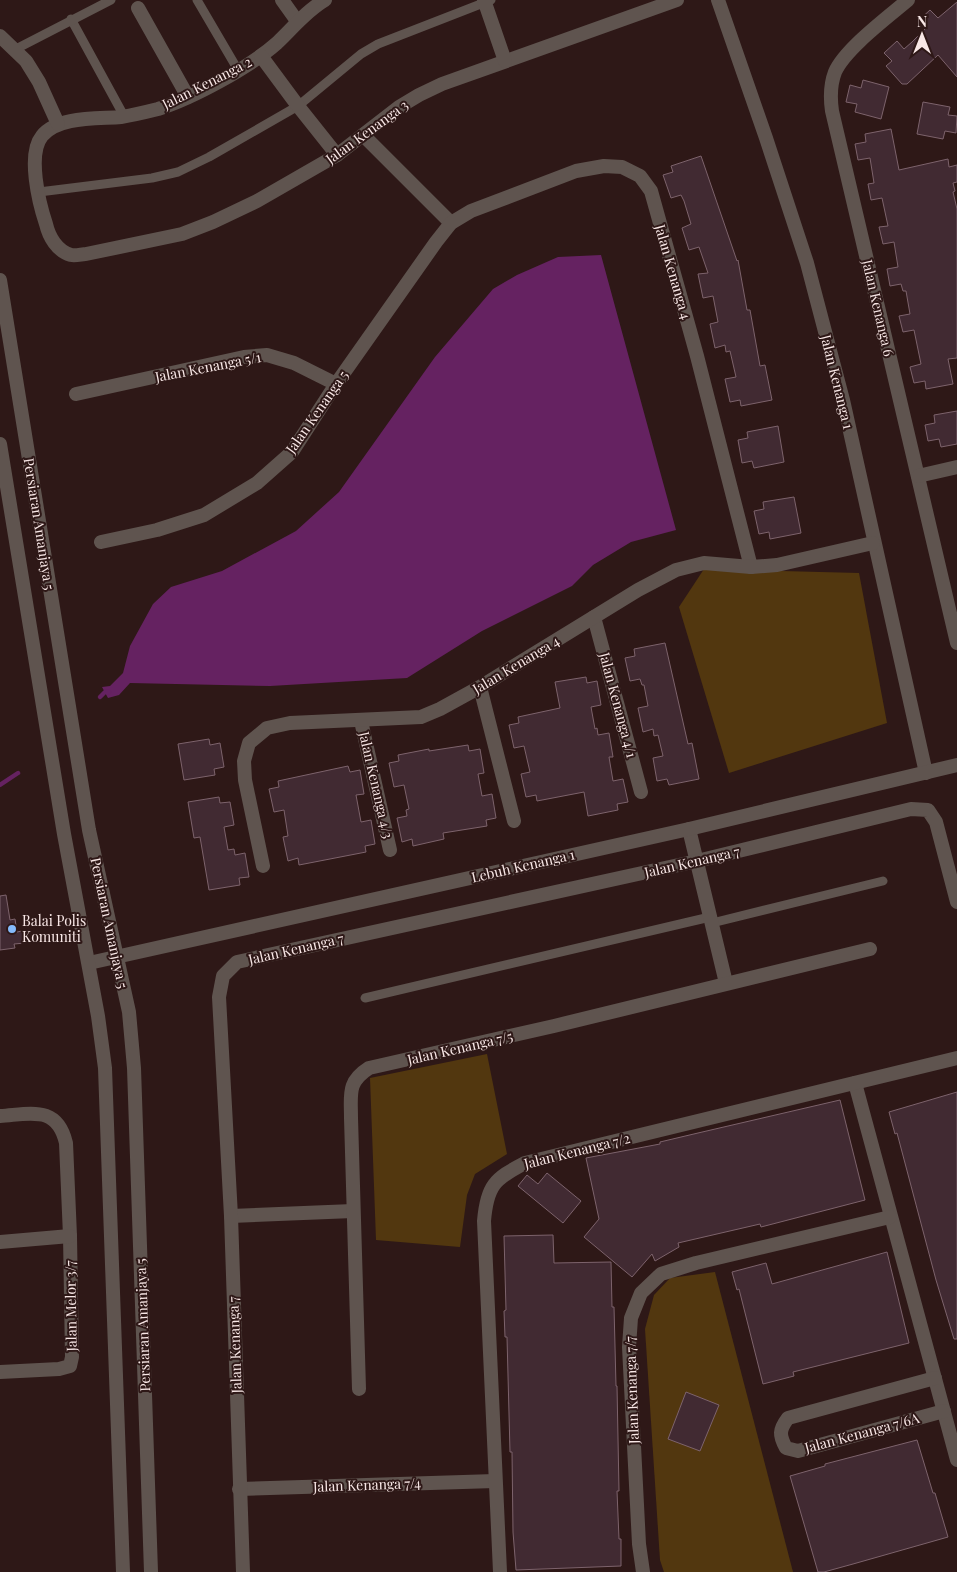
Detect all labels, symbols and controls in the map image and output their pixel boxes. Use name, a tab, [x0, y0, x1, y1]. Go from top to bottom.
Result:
north arrow	[897, 10, 947, 60]
text: N	[917, 12, 927, 31]
street label: Jalan Kenanga 2	[158, 52, 255, 114]
street label: Jalan Kenanga 3	[321, 95, 412, 169]
street label: Jalan Kenanga 4	[651, 221, 696, 322]
street label: Jalan Kenanga 6	[858, 257, 899, 358]
street label: Jalan Kenanga 1	[816, 332, 858, 431]
street label: Jalan Kenanga 5/1	[152, 347, 263, 386]
street label: Jalan Kenanga 5	[280, 366, 352, 458]
street label: Persiaran Amanjaya 5	[20, 456, 59, 592]
street label: Jalan Kenanga 4	[468, 631, 563, 698]
street label: Jalan Kenanga 4/1	[595, 649, 642, 760]
street label: Jalan Kenanga 4/3	[355, 729, 398, 840]
street label: Jalan Kenanga 7	[641, 841, 742, 882]
street label: Lebuh Kenanga 1	[469, 844, 576, 887]
street label: Persiaran Amanjaya 5	[86, 856, 133, 990]
place label: Balai Polis Komuniti	[22, 911, 86, 946]
marker: Balai Polis Komuniti	[6, 923, 18, 935]
street label: Jalan Kenanga 7	[245, 928, 346, 969]
street label: Jalan Kenanga 7/5	[404, 1026, 515, 1069]
street label: Jalan Kenanga 7/2	[521, 1128, 632, 1173]
street label: Persiaran Amanjaya 5	[131, 1258, 154, 1392]
street label: Jalan Melor 3/7	[60, 1260, 81, 1353]
street label: Jalan Kenanga 7	[223, 1296, 246, 1395]
street label: Jalan Kenanga 7/7	[620, 1336, 643, 1445]
street label: Jalan Kenanga 7/6A	[801, 1408, 921, 1457]
street label: Jalan Kenanga 7/4	[312, 1473, 421, 1496]

